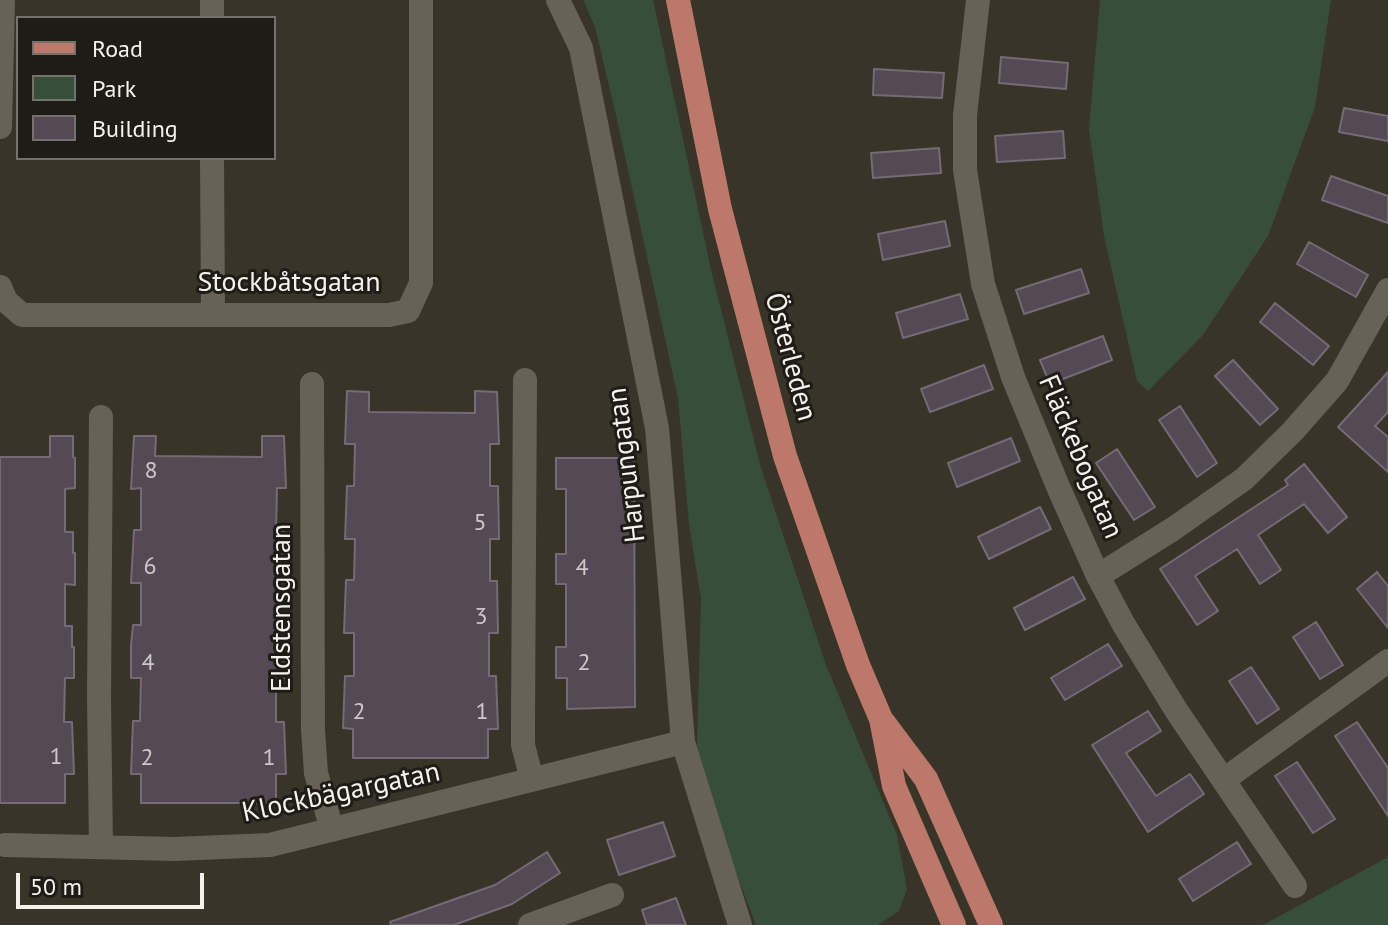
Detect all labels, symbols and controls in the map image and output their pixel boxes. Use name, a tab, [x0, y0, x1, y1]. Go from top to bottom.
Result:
legend	[16, 16, 276, 160]
text: Road	[92, 33, 143, 64]
text: Park	[92, 73, 136, 104]
text: Building	[92, 113, 178, 144]
street label: Stockbåtsgatan	[197, 266, 381, 300]
street label: Österleden	[757, 289, 823, 425]
street label: Fläckebogatan	[1030, 370, 1130, 544]
street label: Harpungatan	[601, 386, 653, 544]
house number: 8	[144, 457, 158, 485]
house number: 5	[473, 509, 487, 537]
street label: Eldstensgatan	[265, 524, 299, 692]
house number: 6	[143, 553, 157, 581]
house number: 4	[575, 554, 589, 582]
house number: 3	[474, 603, 488, 631]
house number: 4	[141, 649, 155, 677]
house number: 2	[577, 649, 591, 677]
house number: 2	[352, 698, 366, 726]
house number: 1	[475, 698, 489, 726]
house number: 1	[49, 743, 63, 771]
house number: 2	[140, 744, 154, 772]
house number: 1	[262, 744, 276, 772]
street label: Klockbägargatan	[239, 756, 443, 830]
scale bar	[20, 857, 208, 907]
text: 50 m	[30, 871, 82, 902]

